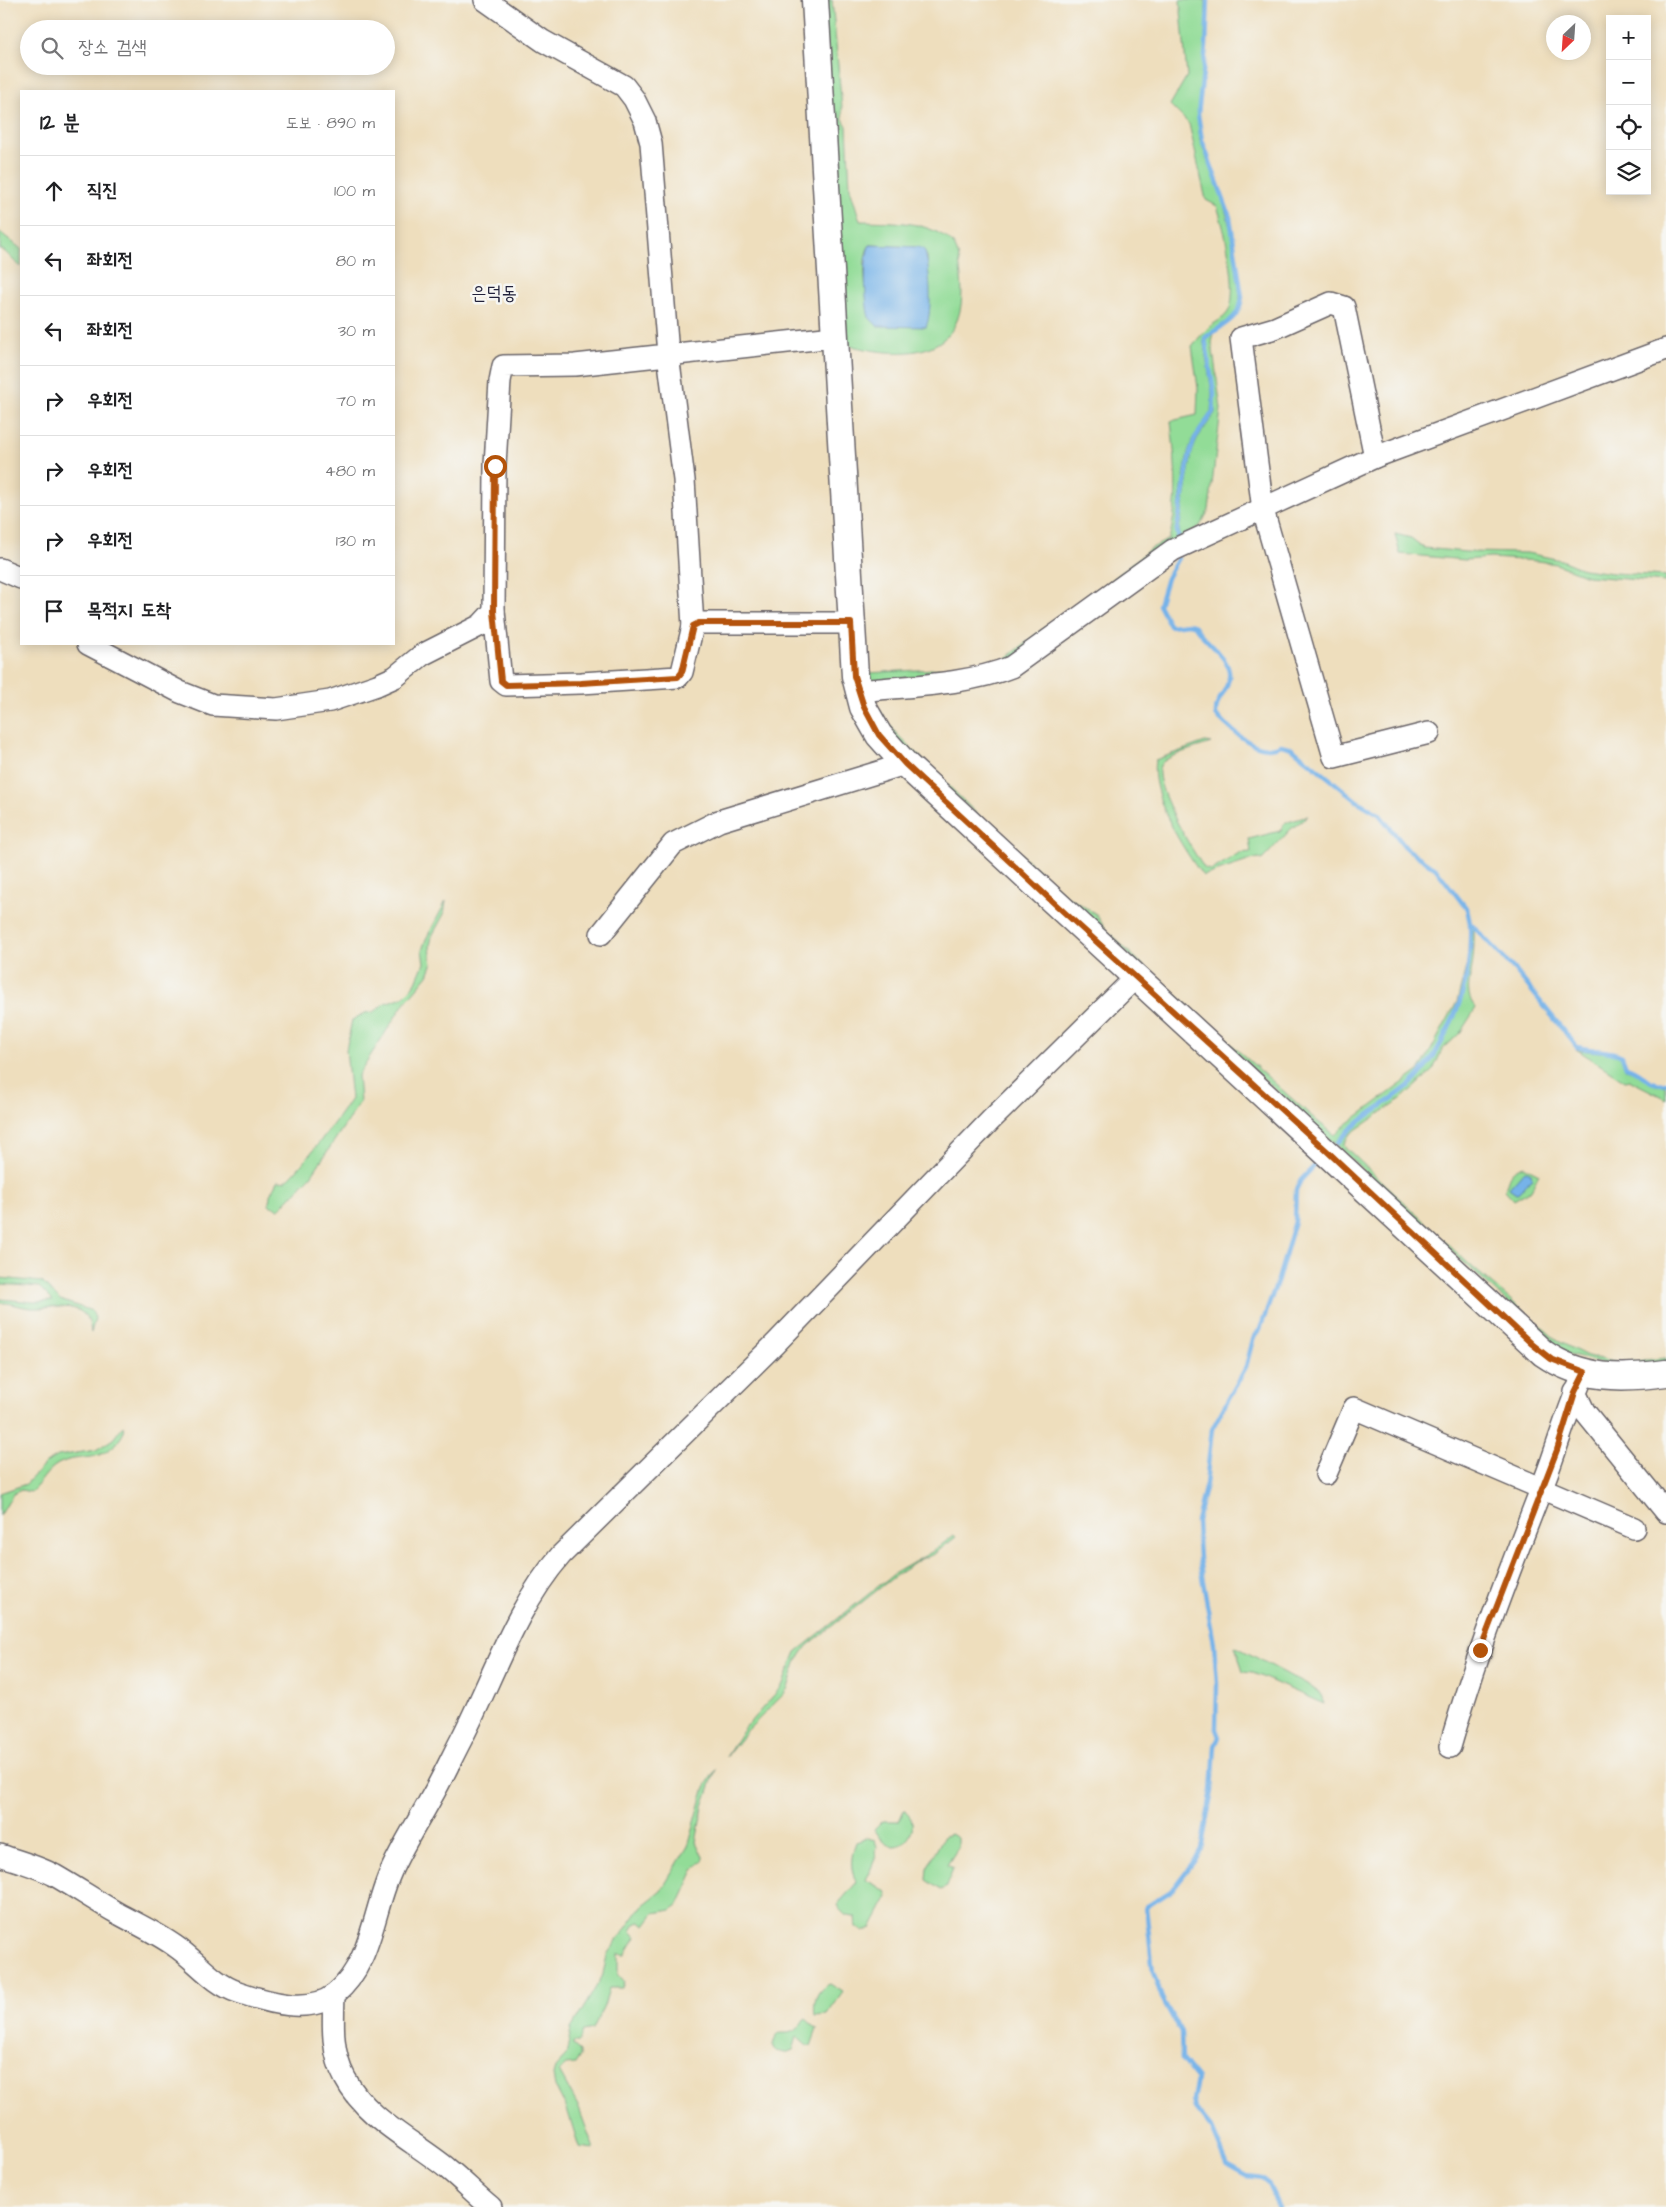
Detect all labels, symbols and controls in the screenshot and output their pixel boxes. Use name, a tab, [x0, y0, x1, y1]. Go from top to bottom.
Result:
north arrow	[1546, 15, 1591, 60]
map controls	[1606, 15, 1651, 195]
button: +	[1606, 15, 1651, 60]
search box	[20, 20, 395, 75]
icon: search	[38, 34, 66, 62]
text: 장소 검색	[78, 34, 147, 61]
button: −	[1606, 60, 1651, 105]
button: locate	[1606, 105, 1651, 150]
text: 12 분	[40, 108, 80, 137]
text: 도보 · 890 m	[286, 112, 375, 134]
button: layers	[1606, 150, 1651, 195]
icon: ahead	[40, 177, 68, 205]
text: 직진	[87, 177, 118, 204]
text: 100 m	[334, 180, 375, 202]
icon: left	[40, 247, 68, 275]
text: 좌회전	[87, 247, 133, 274]
text: 80 m	[336, 250, 375, 272]
district label: 은덕동	[471, 280, 517, 307]
icon: left	[40, 317, 68, 345]
text: 좌회전	[87, 317, 133, 344]
text: 30 m	[338, 320, 375, 342]
icon: right	[40, 387, 68, 415]
text: 우회전	[87, 387, 133, 414]
text: 70 m	[336, 390, 375, 412]
route start	[484, 455, 507, 478]
icon: right	[40, 457, 68, 485]
text: 우회전	[87, 457, 133, 484]
text: 480 m	[325, 460, 375, 482]
icon: right	[40, 527, 68, 555]
text: 우회전	[87, 527, 133, 554]
text: 130 m	[336, 530, 375, 552]
icon: arrive	[40, 597, 68, 625]
text: 목적지 도착	[87, 597, 171, 624]
route end	[1469, 1639, 1492, 1662]

